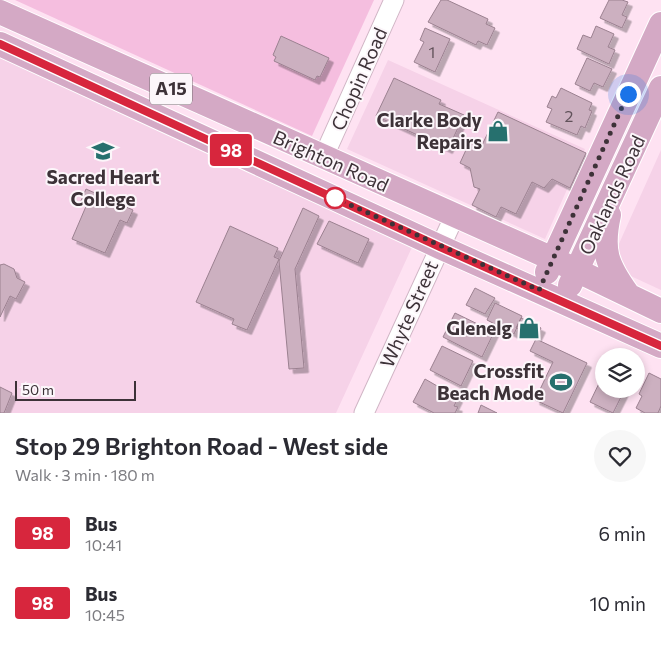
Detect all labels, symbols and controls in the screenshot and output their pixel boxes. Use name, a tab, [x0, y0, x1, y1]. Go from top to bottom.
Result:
street label: Chopin Road	[326, 24, 391, 134]
house number: 1	[429, 42, 435, 61]
road number: A15	[150, 74, 192, 105]
your location	[616, 82, 641, 107]
house number: 2	[565, 106, 574, 125]
place label: Clarke Body Repairs	[376, 108, 483, 153]
shop icon: Clarke Body Repairs	[485, 118, 511, 144]
street label: Brighton Road	[270, 125, 392, 196]
street label: Oaklands Road	[574, 131, 649, 258]
line badge: 98	[208, 134, 254, 166]
school or university icon: Sacred Heart College	[90, 138, 116, 164]
text: 98	[220, 139, 242, 161]
place label: Sacred Heart College	[46, 165, 160, 210]
unlabelled marker	[324, 187, 346, 209]
street label: Whyte Street	[375, 256, 443, 371]
shop icon: Glenelg	[516, 315, 542, 341]
place label: Glenelg	[446, 316, 513, 339]
map controls	[595, 348, 645, 398]
button: layers	[595, 348, 645, 398]
place label: Crossfit Beach Mode	[437, 359, 544, 404]
sports icon: Crossfit Beach Mode	[548, 369, 574, 395]
scale bar	[15, 378, 136, 401]
text: 50 m	[22, 381, 54, 398]
button: heart	[594, 430, 646, 482]
text: Stop 29 Brighton Road - West side	[15, 431, 388, 460]
text: Walk · 3 min · 180 m	[15, 465, 155, 484]
text: Bus	[85, 512, 117, 535]
text: 98	[31, 522, 54, 544]
text: 6 min	[598, 522, 646, 545]
text: 10:41	[85, 535, 122, 554]
text: Bus	[85, 582, 117, 605]
text: 98	[31, 592, 54, 614]
text: 10 min	[589, 592, 646, 615]
text: 10:45	[85, 605, 125, 624]

